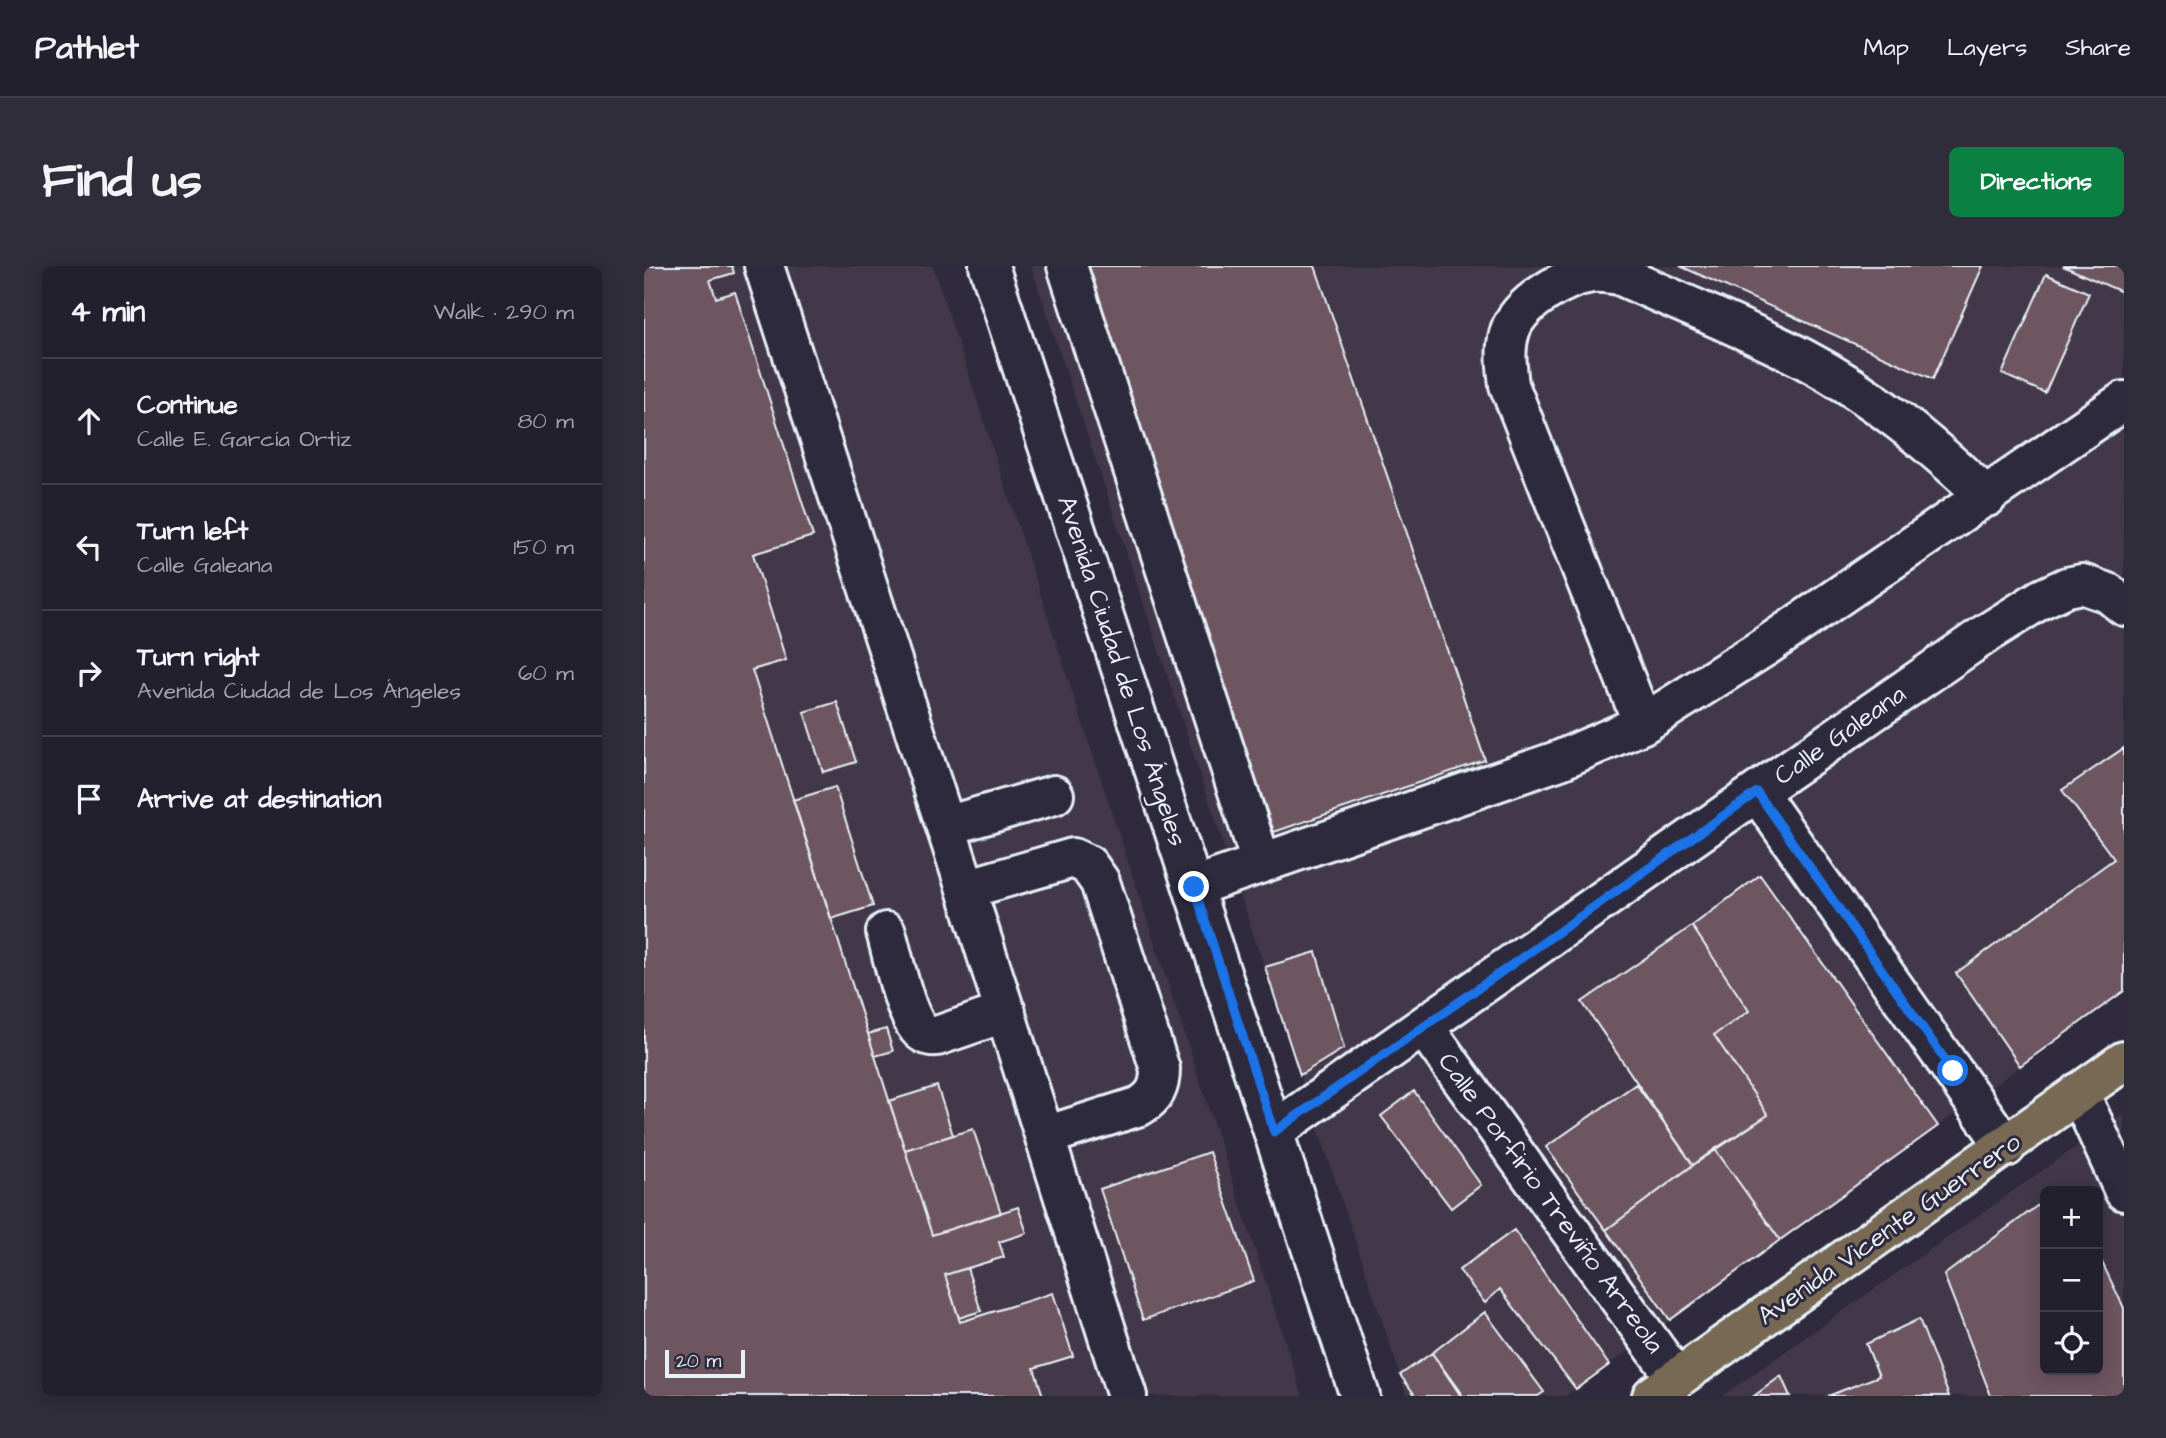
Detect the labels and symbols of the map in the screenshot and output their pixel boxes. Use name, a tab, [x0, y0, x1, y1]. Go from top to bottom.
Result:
street label: Avenida Ciudad de Los Ángeles	[1046, 491, 1196, 851]
street label: Calle Galeana	[1767, 676, 1913, 794]
route end	[1178, 871, 1209, 902]
street label: Calle Porfirio Treviño Arreola	[1429, 1045, 1673, 1361]
route start	[1937, 1055, 1968, 1086]
street label: Avenida Vicente Guerrero	[1750, 1124, 2028, 1334]
scale bar	[665, 1347, 746, 1379]

